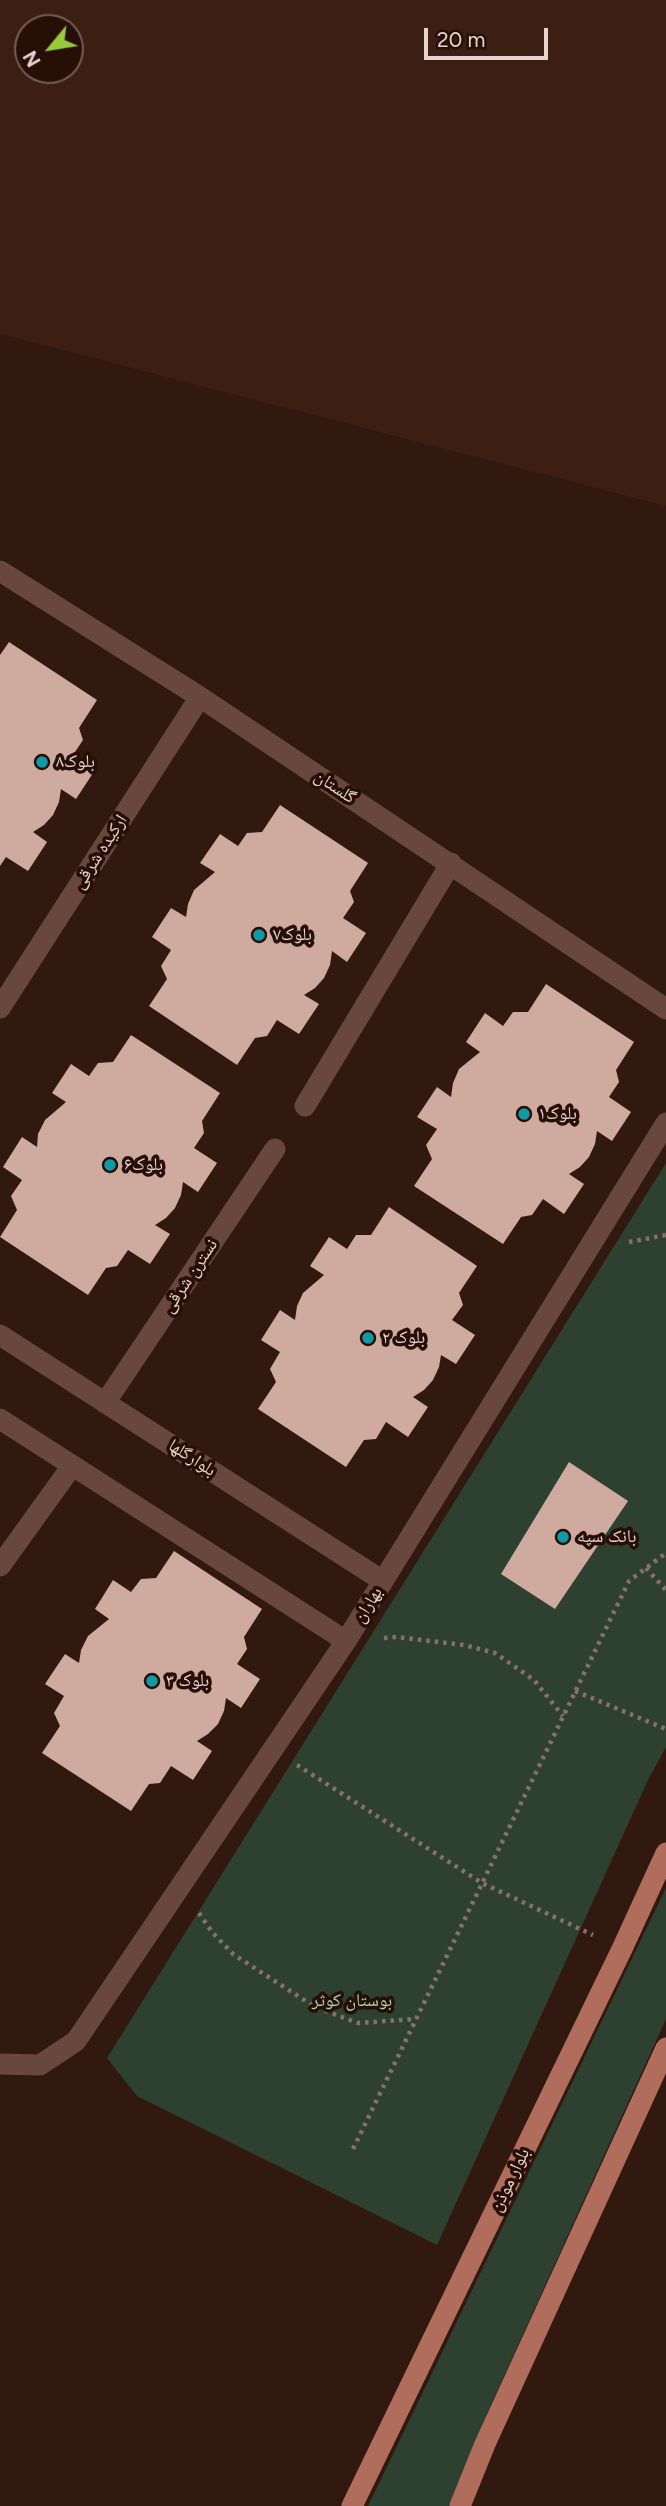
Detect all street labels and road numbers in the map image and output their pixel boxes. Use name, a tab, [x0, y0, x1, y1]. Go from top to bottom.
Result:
street label: گلستان	[310, 765, 360, 809]
street label: ارکیده شرقی	[68, 811, 132, 893]
street label: نسترن شرقی	[157, 1235, 223, 1317]
street label: بلوارگلها	[164, 1435, 220, 1481]
street label: بهاران	[349, 1583, 387, 1627]
street label: بلوار موذن	[485, 2145, 535, 2215]

